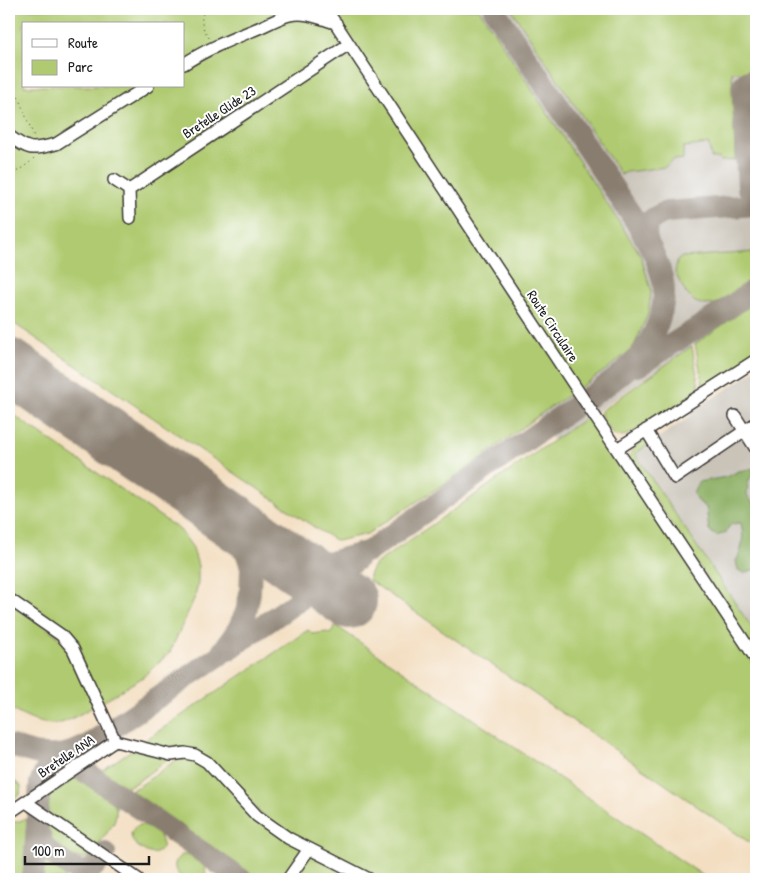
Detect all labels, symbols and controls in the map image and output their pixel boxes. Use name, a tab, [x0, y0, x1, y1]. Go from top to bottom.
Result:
legend	[22, 22, 185, 88]
text: Route	[68, 32, 98, 53]
text: Parc	[68, 56, 93, 77]
street label: Bretelle Glide 23	[178, 81, 259, 142]
street label: Route Circulaire	[523, 286, 584, 366]
street label: Bretelle ANA	[34, 730, 98, 781]
scale bar	[25, 833, 149, 865]
text: 100 m	[32, 840, 65, 861]

